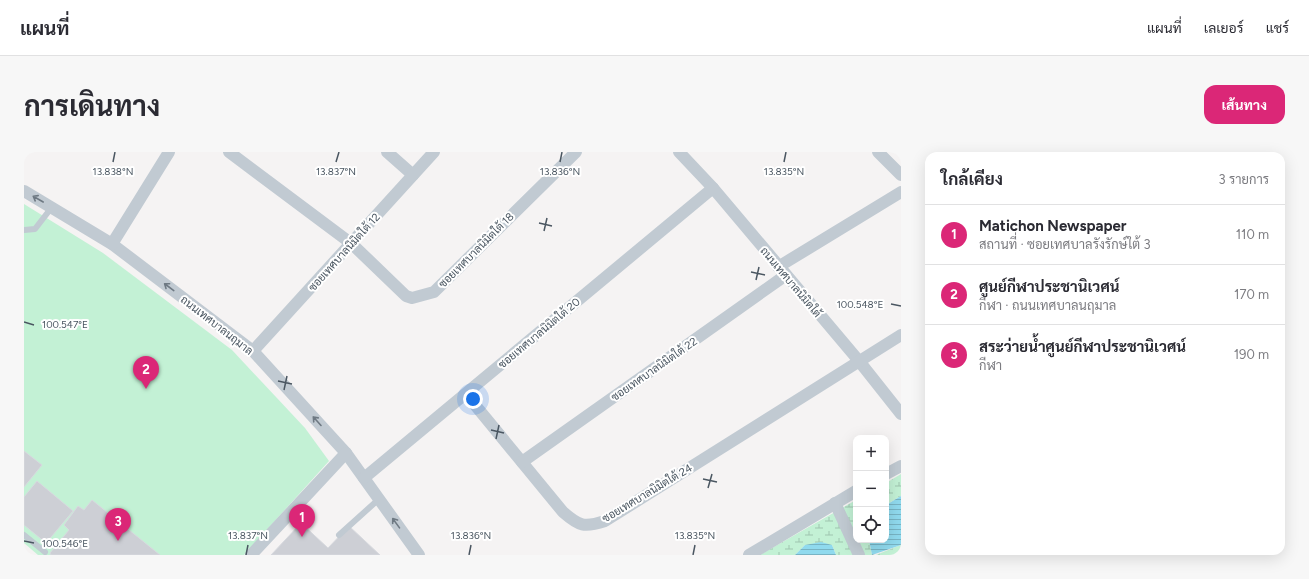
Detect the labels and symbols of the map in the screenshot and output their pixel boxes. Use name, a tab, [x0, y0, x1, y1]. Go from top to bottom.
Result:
text: 13.838°N	[93, 165, 133, 178]
text: 13.837°N	[316, 165, 356, 178]
text: 13.836°N	[540, 165, 580, 178]
text: 13.835°N	[764, 165, 804, 178]
one-way arrow	[32, 194, 44, 202]
street label: ซอยเทศบาลนิมิตใต้ 12	[305, 209, 383, 294]
street label: ซอยเทศบาลนิมิตใต้ 18	[435, 209, 517, 291]
street label: ถนนเทศบาลนิมิตใต้	[757, 243, 826, 321]
one-way arrow	[163, 283, 174, 292]
street label: ถนนเทศบาลนฤมาล	[178, 293, 256, 358]
street label: ซอยเทศบาลนิมิตใต้ 20	[494, 294, 583, 371]
text: 100.548°E	[837, 298, 883, 311]
text: 100.547°E	[42, 318, 88, 331]
street label: ซอยเทศบาลนิมิตใต้ 22	[608, 333, 700, 404]
pin: 2	[133, 356, 159, 389]
your location	[463, 389, 483, 409]
one-way arrow	[312, 416, 321, 426]
street label: ซอยเทศบาลนิมิตใต้ 24	[599, 460, 695, 525]
pin: 1	[289, 504, 315, 537]
pin: 3	[105, 508, 131, 541]
one-way arrow	[392, 518, 400, 529]
text: 13.837°N	[228, 529, 268, 542]
text: 13.836°N	[451, 529, 491, 542]
text: 13.835°N	[675, 529, 715, 542]
text: 100.546°E	[42, 537, 88, 550]

